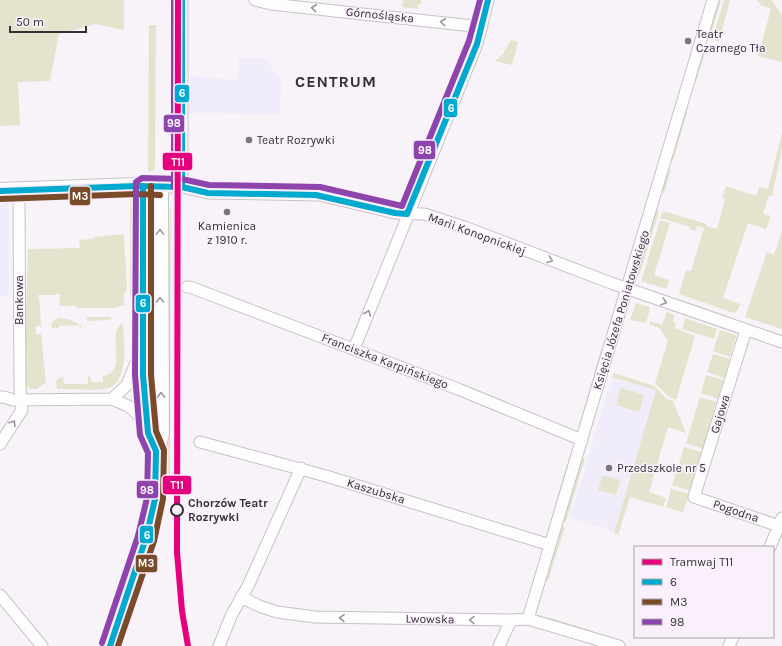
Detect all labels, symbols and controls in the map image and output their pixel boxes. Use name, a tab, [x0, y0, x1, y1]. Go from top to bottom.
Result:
one-way arrow	[311, 4, 317, 13]
street label: Górnośląska	[345, 4, 415, 26]
scale bar	[10, 8, 86, 34]
text: 50 m	[16, 15, 44, 29]
one-way arrow	[440, 18, 446, 27]
place label: Teatr Czarnego Tła	[696, 27, 766, 55]
marker: Teatr Czarnego Tła	[683, 36, 693, 46]
district label: CENTRUM	[295, 72, 377, 91]
line badge: 6	[174, 84, 190, 103]
text: 6	[179, 87, 186, 100]
line badge: 6	[443, 98, 458, 118]
text: 6	[448, 102, 455, 115]
line badge: 98	[163, 114, 185, 133]
text: 98	[167, 117, 181, 130]
place label: Teatr Rozrywki	[257, 133, 335, 147]
marker: Teatr Rozrywki	[244, 135, 254, 145]
line badge: 98	[413, 140, 436, 160]
text: 98	[418, 144, 432, 157]
line badge: T11	[162, 152, 193, 171]
text: T11	[171, 156, 185, 169]
line badge: M3	[69, 186, 91, 206]
text: M3	[72, 190, 88, 203]
marker: Kamienica z 1910 r.	[222, 207, 232, 217]
street label: Marii Konopnickiej	[426, 210, 528, 258]
place label: Kamienica z 1910 r.	[198, 219, 256, 247]
one-way arrow	[156, 229, 164, 235]
street label: Księcia Józefa Poniatowskiego	[590, 229, 652, 391]
one-way arrow	[546, 256, 553, 264]
street label: Bankowa	[12, 275, 26, 325]
line badge: 6	[135, 294, 151, 313]
text: 6	[140, 297, 147, 310]
one-way arrow	[156, 297, 164, 303]
one-way arrow	[660, 297, 667, 306]
one-way arrow	[364, 310, 372, 317]
street label: Franciszka Karpińskiego	[320, 330, 450, 392]
one-way arrow	[157, 392, 165, 398]
street label: Gajowa	[707, 393, 733, 435]
one-way arrow	[9, 420, 16, 427]
place label: Przedszkole nr 5	[617, 461, 706, 475]
marker: Przedszkole nr 5	[604, 463, 614, 473]
line badge: T11	[162, 475, 192, 495]
street label: Kaszubska	[345, 476, 407, 506]
text: T11	[170, 479, 184, 492]
line badge: 98	[136, 480, 159, 499]
text: 98	[140, 484, 154, 497]
place label: Chorzów Teatr Rozrywki	[188, 496, 268, 524]
street label: Pogodna	[711, 497, 761, 525]
marker: Chorzów Teatr Rozrywki	[170, 503, 184, 517]
line badge: 6	[139, 525, 154, 544]
text: 6	[144, 529, 151, 542]
legend	[634, 546, 774, 638]
line badge: M3	[135, 554, 158, 573]
text: Tramwaj T11	[670, 555, 733, 569]
text: M3	[138, 557, 154, 570]
text: 6	[670, 575, 677, 589]
text: M3	[670, 595, 687, 609]
street label: Lwowska	[405, 612, 455, 626]
one-way arrow	[339, 614, 345, 622]
text: 98	[670, 615, 684, 629]
one-way arrow	[469, 616, 475, 624]

